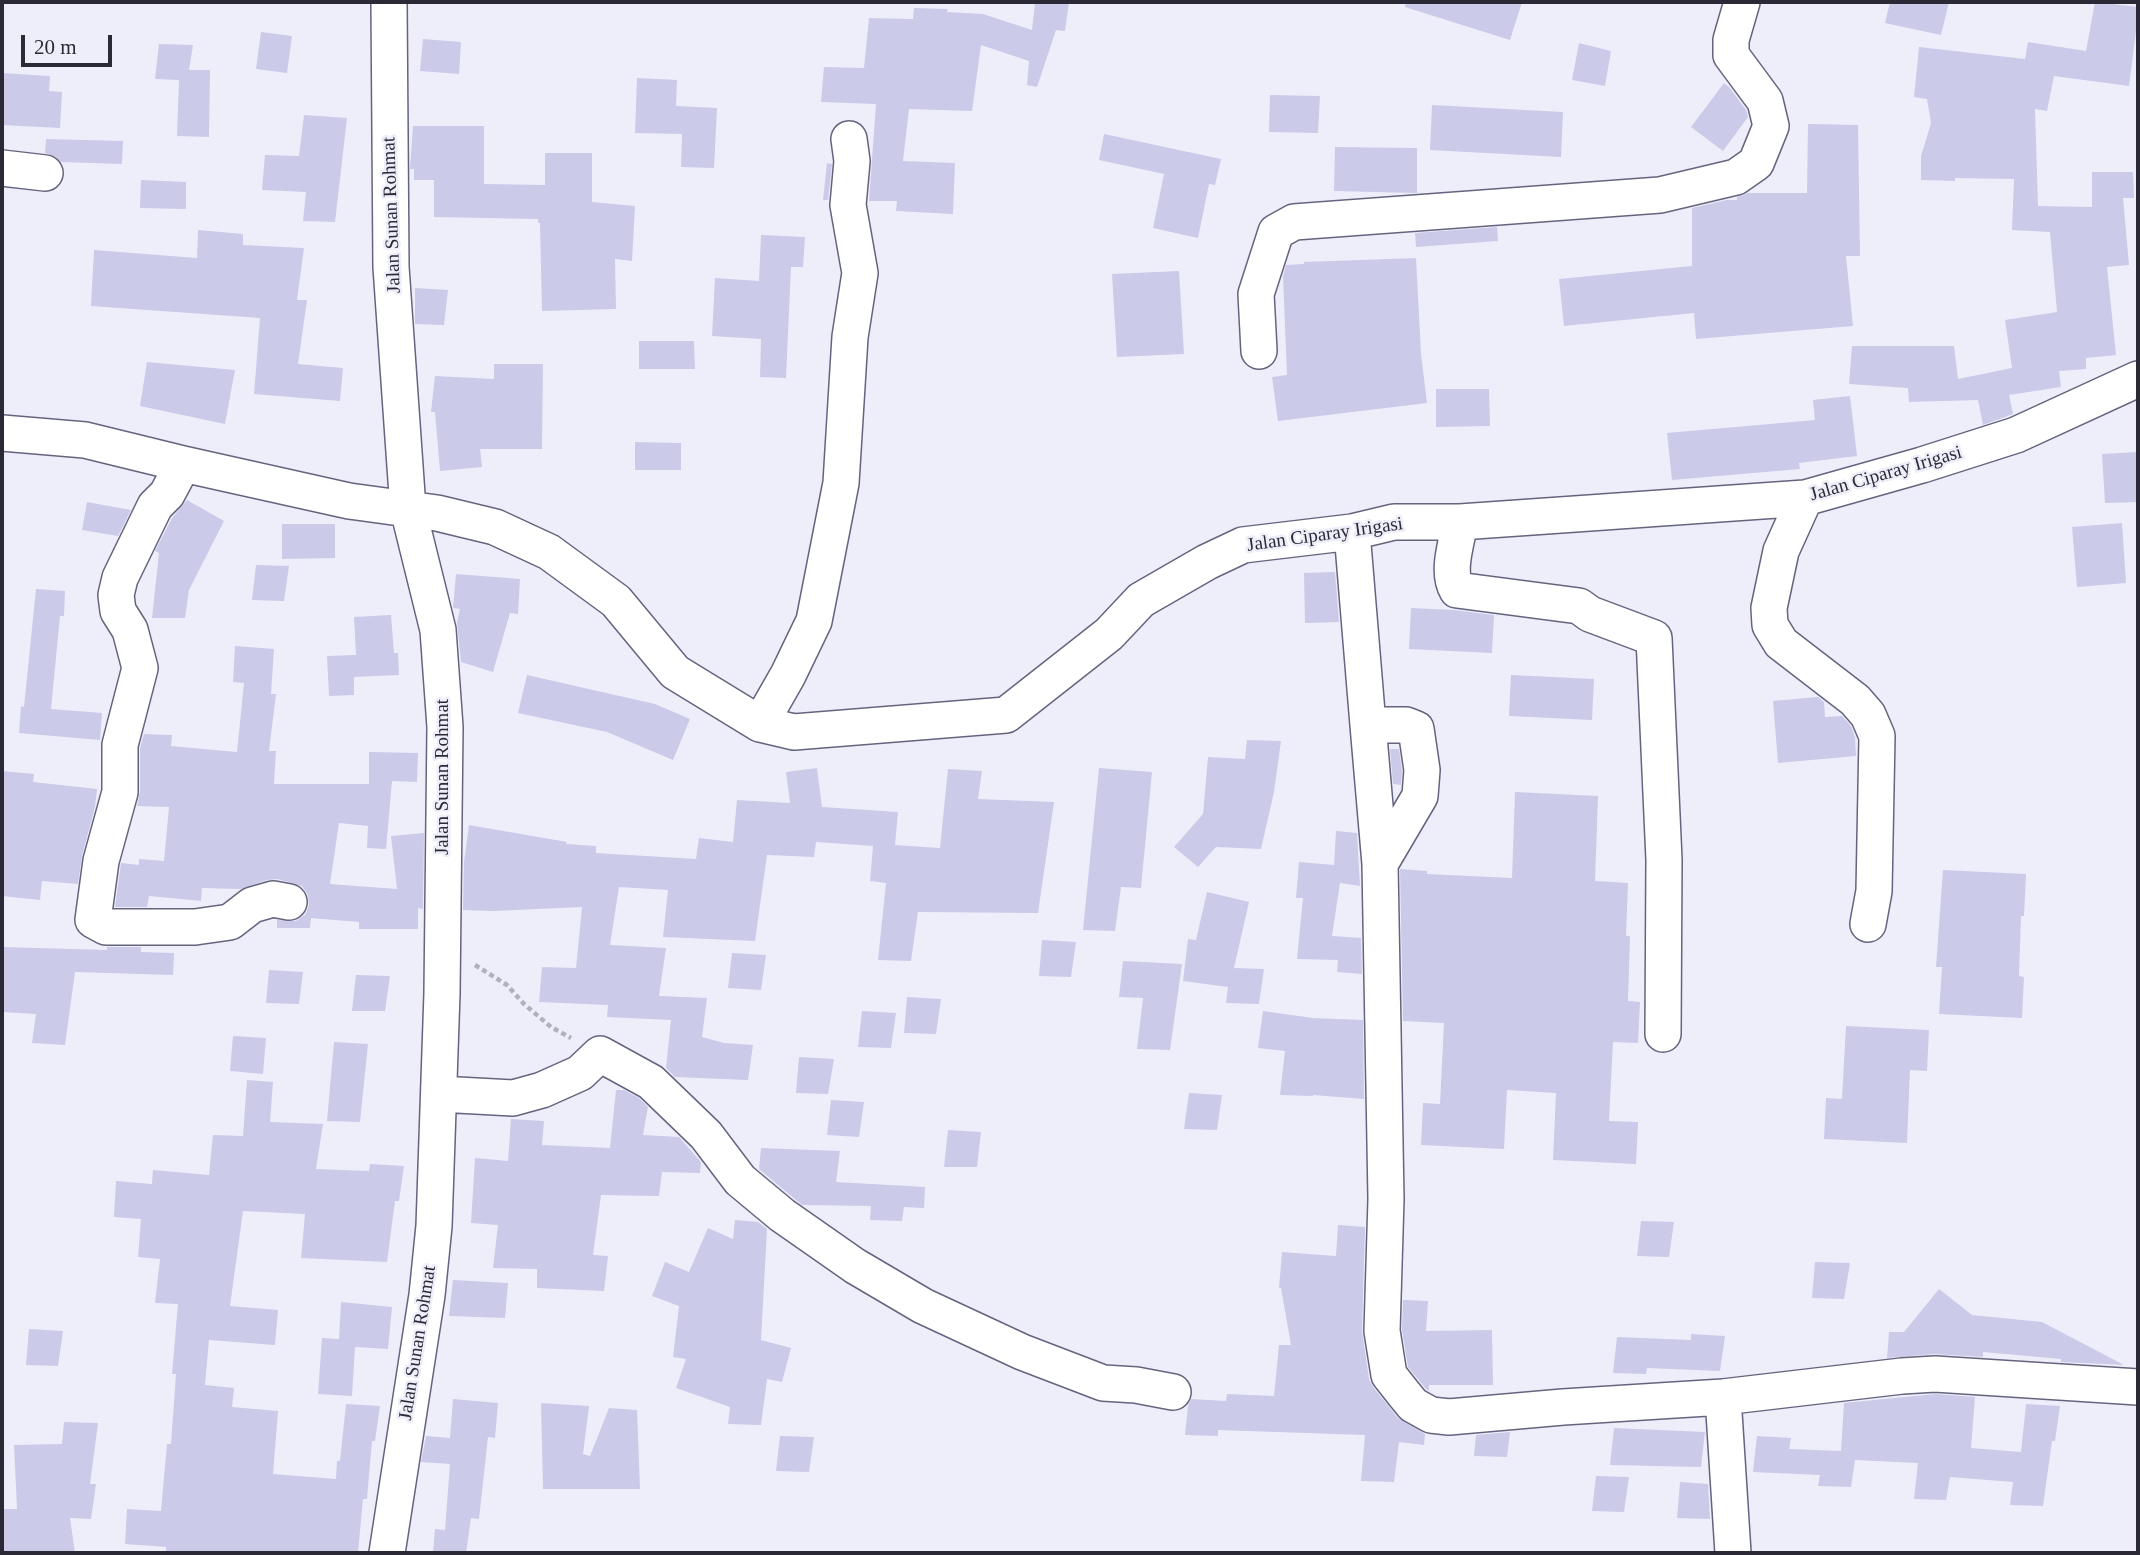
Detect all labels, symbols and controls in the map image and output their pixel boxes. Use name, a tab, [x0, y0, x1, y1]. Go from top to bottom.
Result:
scale bar	[24, 21, 116, 65]
text: 20 m	[34, 35, 77, 59]
street label: Jalan Sunan Rohmat	[378, 137, 406, 293]
street label: Jalan Ciparay Irigasi	[1807, 441, 1965, 507]
street label: Jalan Ciparay Irigasi	[1246, 513, 1404, 557]
street label: Jalan Sunan Rohmat	[432, 699, 454, 855]
street label: Jalan Sunan Rohmat	[395, 1264, 441, 1422]

